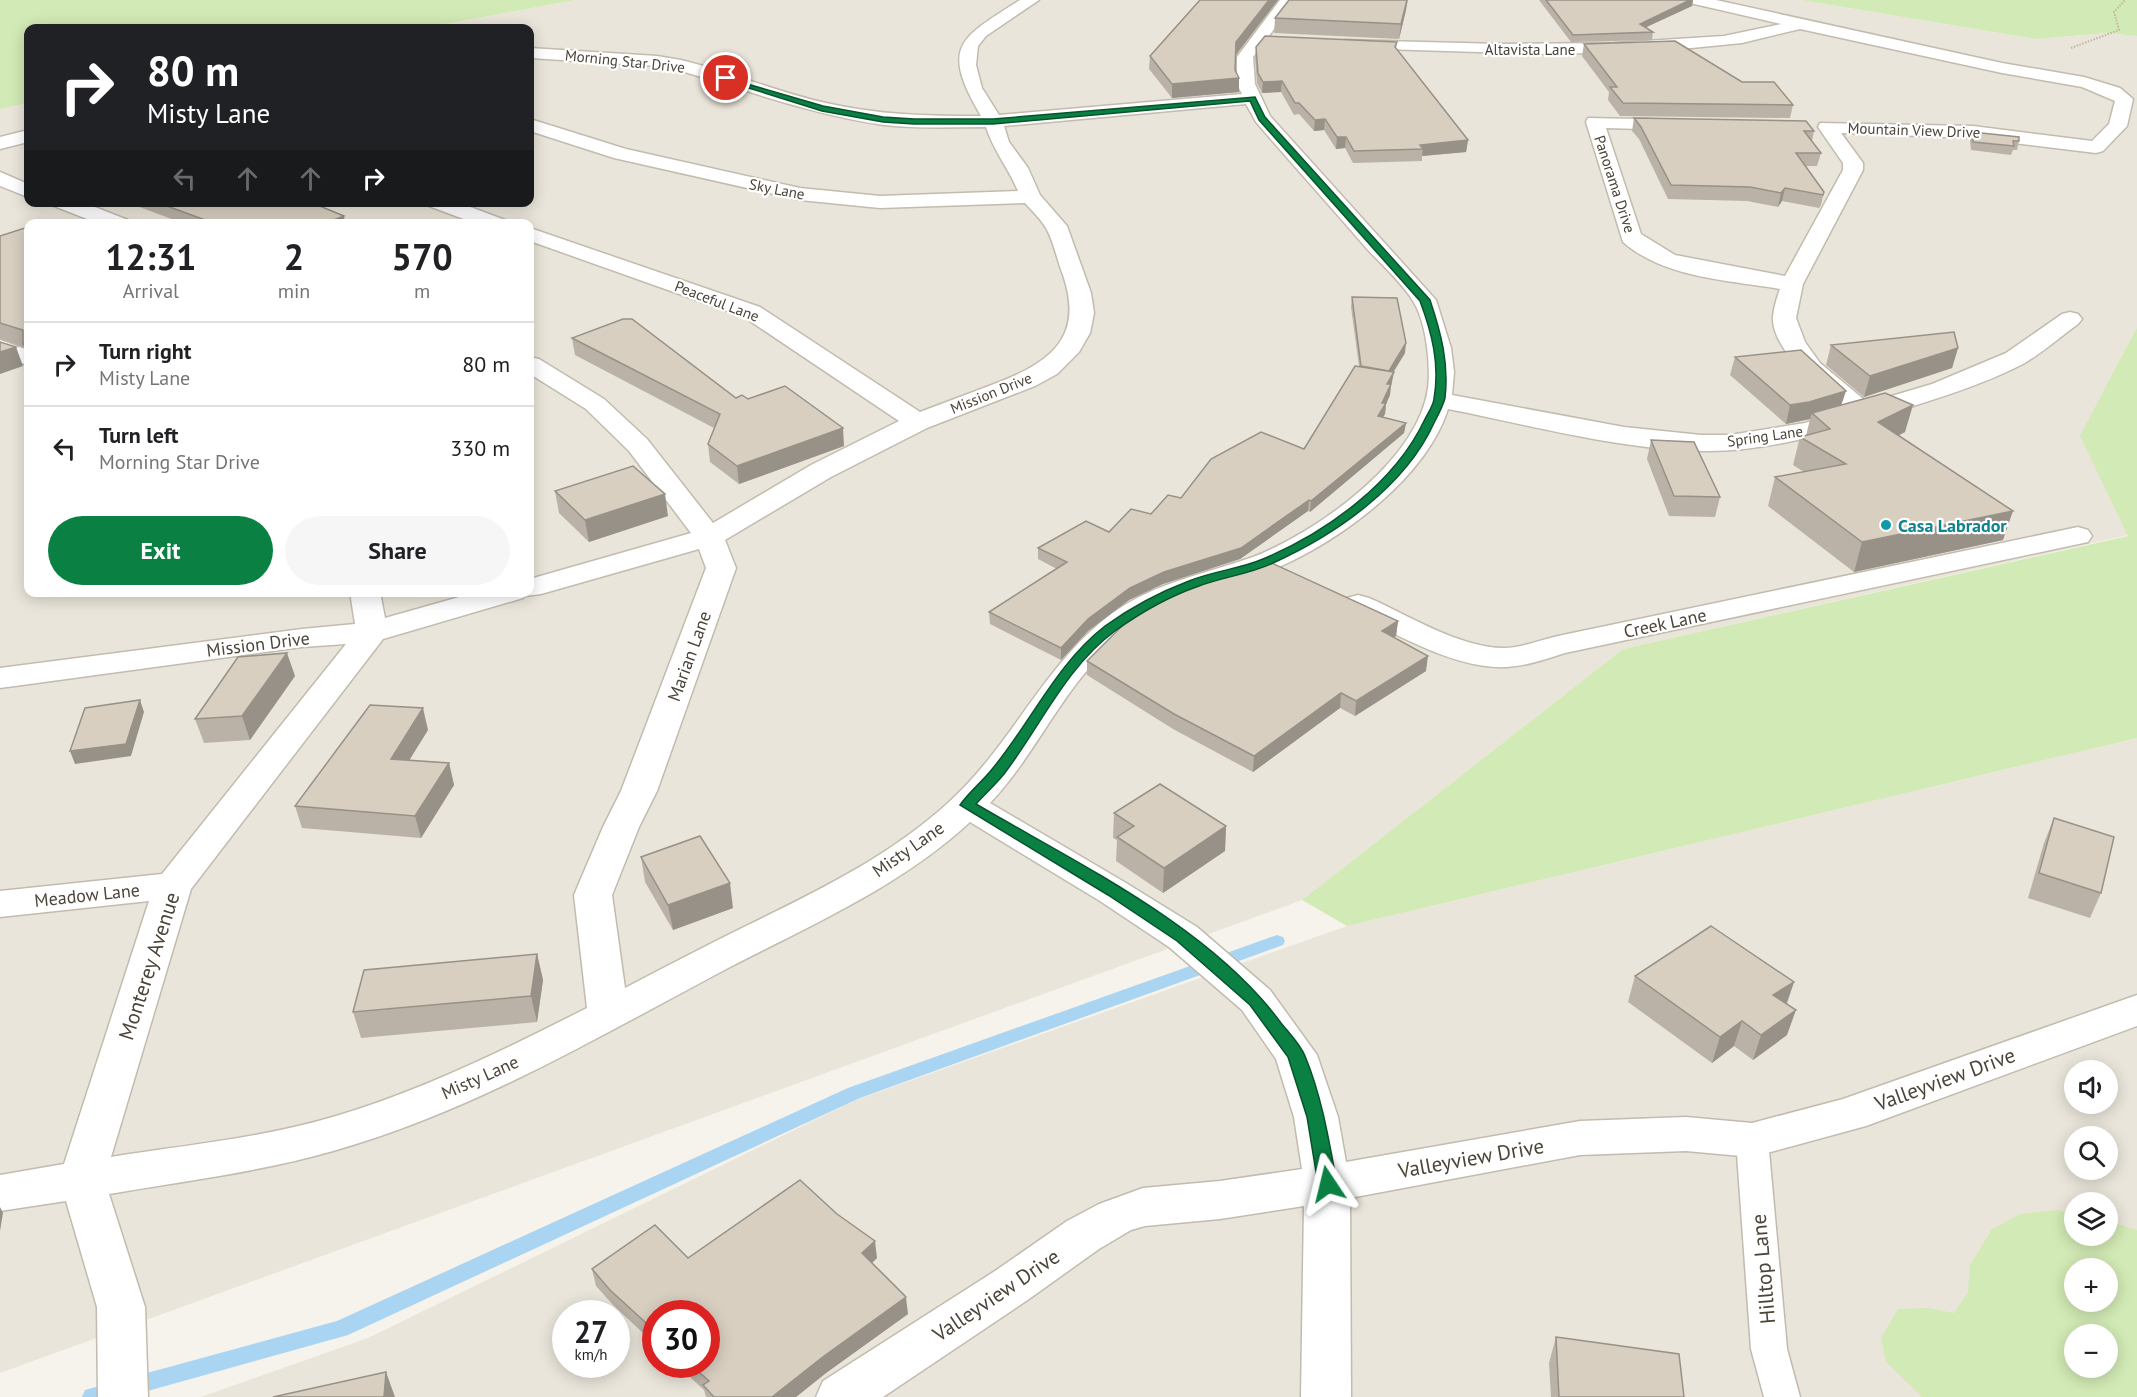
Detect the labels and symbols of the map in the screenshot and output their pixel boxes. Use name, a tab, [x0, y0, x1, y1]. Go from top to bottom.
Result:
street label: Altavista Lane	[1485, 40, 1575, 59]
street label: Morning Star Drive	[564, 45, 686, 77]
pin	[700, 52, 751, 103]
street label: Mountain View Drive	[1847, 118, 1981, 142]
street label: Panorama Drive	[1590, 133, 1640, 235]
street label: Sky Lane	[748, 174, 806, 204]
street label: Peaceful Lane	[672, 276, 762, 326]
street label: Mission Drive	[947, 368, 1035, 418]
street label: Spring Lane	[1726, 421, 1804, 451]
place label: Casa Labrador	[1898, 514, 2007, 537]
marker: Casa Labrador	[1879, 518, 1893, 532]
street label: Creek Lane	[1622, 603, 1708, 643]
street label: Marian Lane	[662, 608, 716, 704]
street label: Mission Drive	[205, 626, 311, 662]
street label: Misty Lane	[868, 816, 948, 882]
street label: Meadow Lane	[33, 878, 141, 912]
street label: Monterey Avenue	[112, 889, 186, 1043]
street label: Valleyview Drive	[1870, 1041, 2019, 1117]
street label: Misty Lane	[438, 1050, 522, 1104]
street label: Valleyview Drive	[1395, 1132, 1546, 1184]
position arrow	[1296, 1152, 1360, 1216]
street label: Hilltop Lane	[1745, 1213, 1781, 1325]
street label: Valleyview Drive	[926, 1243, 1065, 1348]
speed limit sign: 30	[642, 1300, 720, 1378]

